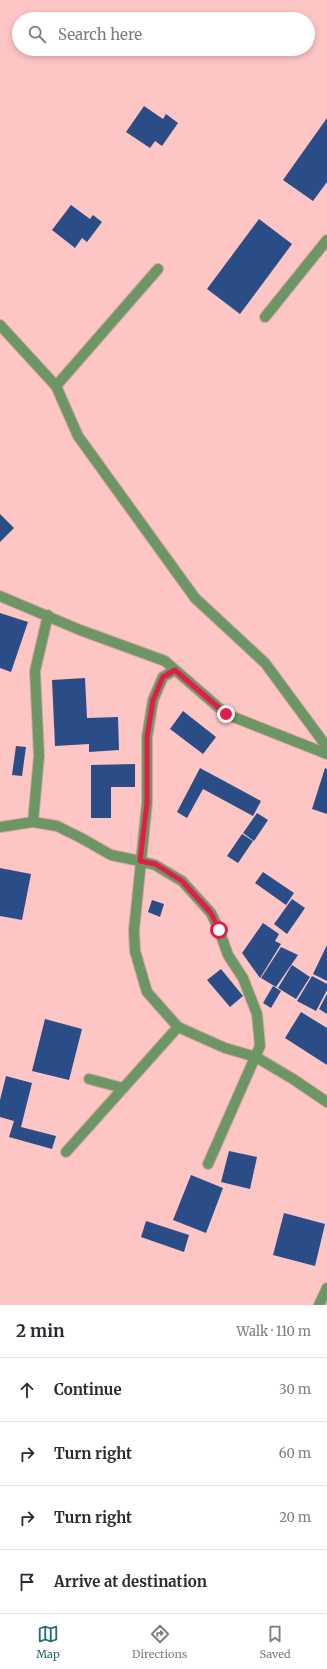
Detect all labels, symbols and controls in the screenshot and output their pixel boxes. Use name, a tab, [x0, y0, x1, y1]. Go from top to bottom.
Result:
search box	[12, 12, 315, 56]
icon: search	[26, 23, 48, 45]
text: Search here	[58, 25, 142, 44]
route end	[217, 705, 235, 723]
route start	[210, 921, 228, 939]
text: 2 min	[16, 1320, 64, 1342]
text: Walk · 110 m	[236, 1323, 311, 1340]
icon: ahead	[16, 1379, 38, 1401]
text: Continue	[54, 1380, 122, 1399]
text: 30 m	[279, 1381, 311, 1398]
icon: right	[16, 1443, 38, 1465]
text: Turn right	[54, 1444, 132, 1463]
text: 60 m	[279, 1445, 311, 1462]
icon: right	[16, 1507, 38, 1529]
text: Turn right	[54, 1508, 132, 1527]
text: 20 m	[279, 1509, 311, 1526]
icon: arrive	[16, 1571, 38, 1593]
text: Arrive at destination	[54, 1572, 207, 1591]
tab: Map	[36, 1623, 60, 1661]
tab: Directions	[132, 1623, 187, 1661]
tab: Saved	[260, 1623, 291, 1661]

